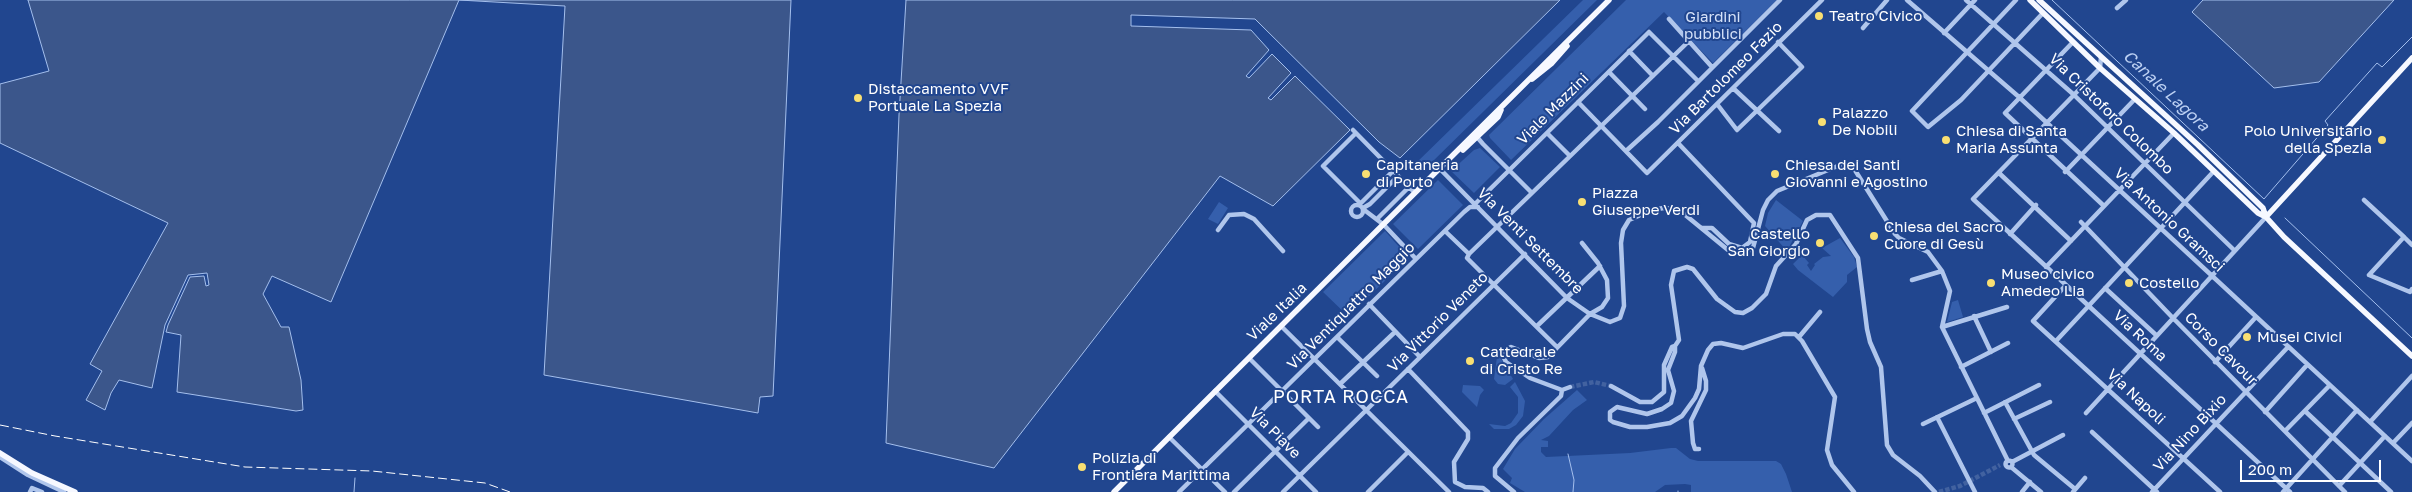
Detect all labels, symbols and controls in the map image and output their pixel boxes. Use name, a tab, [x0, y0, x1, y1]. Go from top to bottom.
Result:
place label: Teatro Civico	[1829, 7, 1922, 25]
park label: Giardini pubblici	[1684, 8, 1742, 43]
marker: Teatro Civico	[1813, 10, 1825, 22]
street label: Via Bartolomeo Fazio	[1666, 18, 1786, 138]
water label: Canale Lagora	[2119, 46, 2213, 136]
street label: Via Cristoforo Colombo	[2045, 50, 2177, 178]
street label: Viale Mazzini	[1513, 69, 1593, 149]
place label: Distaccamento VVF Portuale La Spezia	[868, 80, 1009, 115]
marker: Distaccamento VVF Portuale La Spezia	[852, 92, 864, 104]
place label: Palazzo De Nobili	[1832, 104, 1897, 139]
marker: Palazzo De Nobili	[1816, 116, 1828, 128]
place label: Chiesa di Santa Maria Assunta	[1956, 122, 2067, 157]
place label: Polo Universitario della Spezia	[2244, 122, 2372, 157]
marker: Chiesa di Santa Maria Assunta	[1940, 134, 1952, 146]
marker: Polo Universitario della Spezia	[2376, 134, 2388, 146]
place label: Capitaneria di Porto	[1376, 156, 1459, 191]
place label: Chiesa dei Santi Giovanni e Agostino	[1785, 156, 1928, 191]
street label: Via Antonio Gramsci	[2110, 164, 2228, 276]
marker: Capitaneria di Porto	[1360, 168, 1372, 180]
marker: Chiesa dei Santi Giovanni e Agostino	[1769, 168, 1781, 180]
street label: Via Venti Settembre	[1473, 184, 1587, 298]
place label: Piazza Giuseppe Verdi	[1592, 184, 1700, 219]
marker: Piazza Giuseppe Verdi	[1576, 196, 1588, 208]
place label: Chiesa del Sacro Cuore di Gesù	[1884, 218, 2004, 253]
place label: Castello San Giorgio	[1727, 225, 1810, 260]
marker: Chiesa del Sacro Cuore di Gesù	[1868, 230, 1880, 242]
marker: Castello San Giorgio	[1814, 237, 1826, 249]
street label: Via Ventiquattro Maggio	[1283, 238, 1419, 374]
place label: Museo civico Amedeo Lia	[2001, 265, 2094, 300]
street label: Via Vittorio Veneto	[1384, 268, 1492, 376]
place label: Costello	[2139, 274, 2199, 292]
marker: Museo civico Amedeo Lia	[1985, 277, 1997, 289]
marker: Costello	[2123, 277, 2135, 289]
street label: Viale Italia	[1243, 279, 1311, 345]
street label: Via Roma	[2109, 307, 2171, 365]
street label: Corso Cavour	[2181, 309, 2261, 389]
place label: Musei Civici	[2257, 328, 2342, 346]
marker: Musei Civici	[2241, 331, 2253, 343]
place label: Cattedrale di Cristo Re	[1480, 343, 1563, 378]
marker: Cattedrale di Cristo Re	[1464, 355, 1476, 367]
street label: Via Napoli	[2103, 365, 2169, 429]
district label: PORTA ROCCA	[1272, 386, 1410, 408]
street label: Via Nino Bixio	[2150, 391, 2230, 475]
street label: Via Piave	[1246, 404, 1304, 462]
place label: Polizia di Frontiera Marittima	[1092, 449, 1230, 484]
scale bar	[2242, 450, 2383, 482]
text: 200 m	[2248, 460, 2292, 478]
marker: Polizia di Frontiera Marittima	[1076, 461, 1088, 473]

